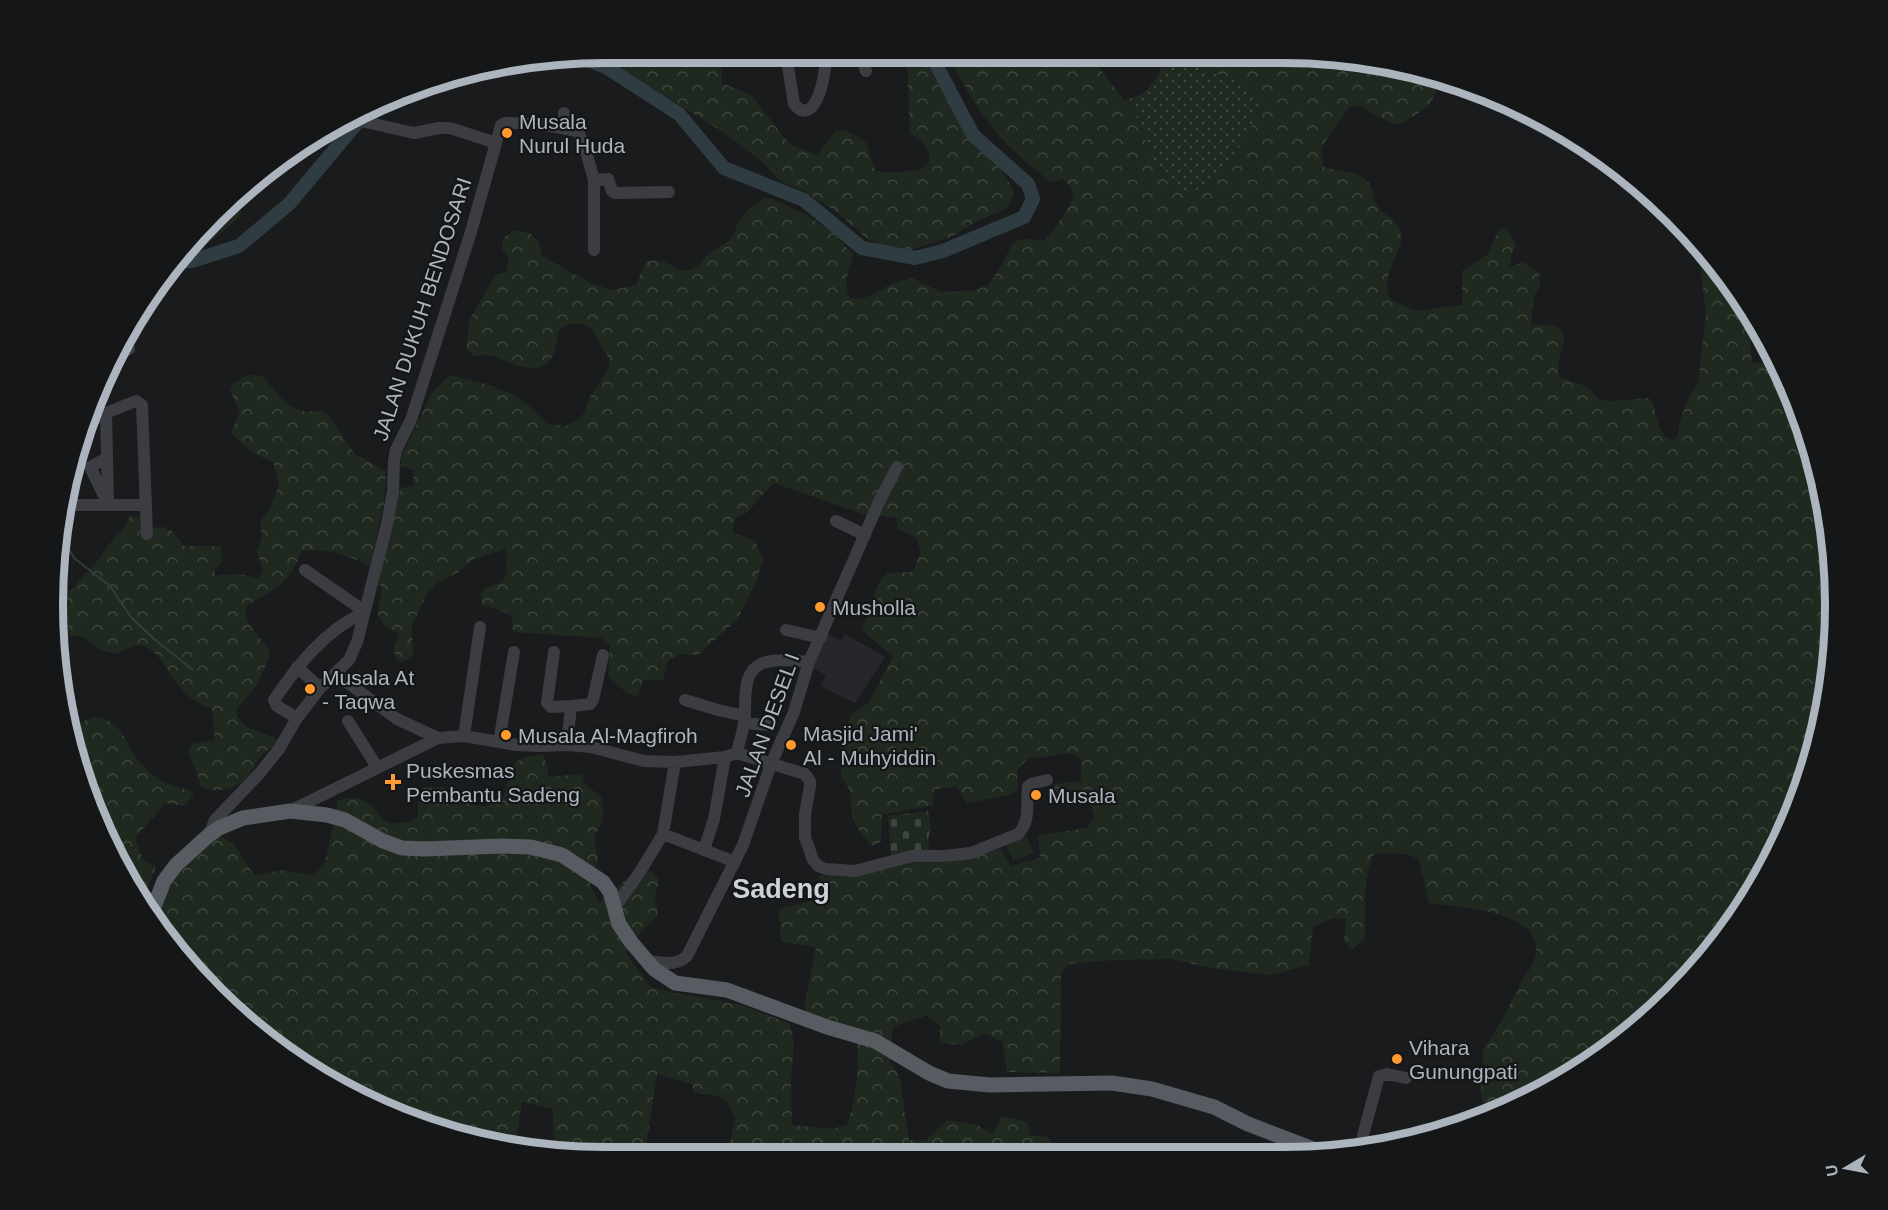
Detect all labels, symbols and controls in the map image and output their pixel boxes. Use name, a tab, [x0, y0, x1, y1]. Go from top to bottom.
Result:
place label: Musala Nurul Huda	[519, 110, 626, 157]
marker: Musala Nurul Huda	[500, 126, 514, 140]
street label: JALAN DUKUH BENDOSARI	[369, 174, 475, 444]
place label: Musholla	[832, 596, 916, 619]
marker: Musholla	[813, 600, 827, 614]
street label: JALAN DESEL I	[730, 650, 804, 800]
place label: Musala At - Taqwa	[322, 666, 414, 713]
marker: Musala At - Taqwa	[303, 682, 317, 696]
place label: Masjid Jami' Al - Muhyiddin	[803, 722, 936, 769]
place label: Musala Al-Magfiroh	[518, 724, 698, 747]
marker: Musala Al-Magfiroh	[499, 728, 513, 742]
marker: Masjid Jami' Al - Muhyiddin	[784, 738, 798, 752]
place label: Puskesmas Pembantu Sadeng	[406, 759, 580, 806]
marker: Puskesmas Pembantu Sadeng	[384, 773, 402, 791]
place label: Musala	[1048, 784, 1116, 807]
marker: Musala	[1029, 788, 1043, 802]
district label: Sadeng	[732, 874, 830, 904]
place label: Vihara Gunungpati	[1409, 1036, 1518, 1083]
marker: Vihara Gunungpati	[1390, 1052, 1404, 1066]
north arrow	[1816, 1138, 1876, 1198]
text: U	[1822, 1163, 1841, 1178]

